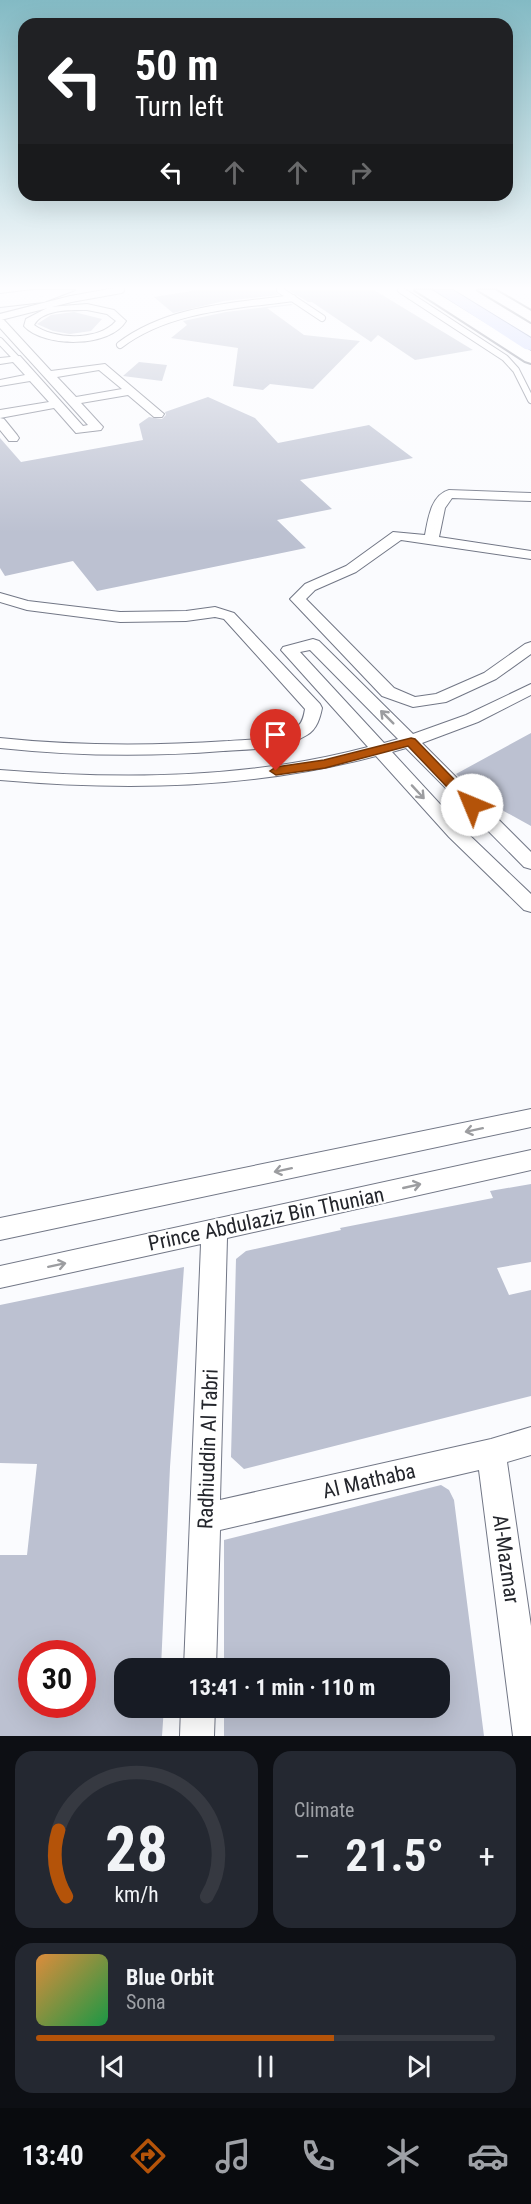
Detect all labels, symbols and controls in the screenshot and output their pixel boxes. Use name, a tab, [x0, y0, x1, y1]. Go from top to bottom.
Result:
text: 50 m	[135, 41, 218, 90]
icon: left	[36, 42, 114, 120]
text: Turn left	[135, 91, 224, 123]
icon: left	[155, 156, 188, 189]
icon: ahead	[218, 156, 251, 189]
icon: ahead	[281, 156, 314, 189]
icon: right	[344, 156, 377, 189]
pin	[250, 709, 301, 771]
one-way arrow	[379, 710, 394, 725]
icon: arrive	[259, 718, 292, 751]
position arrow	[440, 773, 504, 837]
one-way arrow	[411, 784, 425, 799]
one-way arrow	[464, 1125, 484, 1136]
one-way arrow	[274, 1165, 293, 1176]
one-way arrow	[402, 1180, 421, 1192]
street label: Prince Abdulaziz Bin Thunian	[146, 1182, 386, 1256]
one-way arrow	[47, 1258, 66, 1270]
street label: Radhiuddin Al Tabri	[193, 1369, 223, 1529]
street label: Al Mathaba	[320, 1459, 418, 1503]
street label: Al-Mazmar	[488, 1513, 524, 1605]
speed limit sign: 30	[18, 1640, 96, 1718]
text: 13:41 · 1 min · 110 m	[189, 1675, 375, 1700]
text: Climate	[294, 1798, 354, 1822]
text: 28	[105, 1813, 168, 1886]
text: 21.5°	[345, 1829, 444, 1882]
text: −	[294, 1837, 311, 1876]
text: +	[479, 1837, 495, 1876]
text: km/h	[114, 1882, 159, 1907]
text: Blue Orbit	[126, 1965, 214, 1990]
text: Sona	[126, 1990, 166, 2014]
icon: previous	[96, 2050, 129, 2083]
icon: pause	[249, 2050, 282, 2083]
icon: next	[402, 2050, 435, 2083]
icon: directions	[127, 2135, 169, 2177]
icon: music	[212, 2135, 254, 2177]
icon: phone	[297, 2135, 339, 2177]
icon: climate	[382, 2135, 424, 2177]
icon: car	[467, 2135, 509, 2177]
text: 13:40	[22, 2140, 84, 2172]

